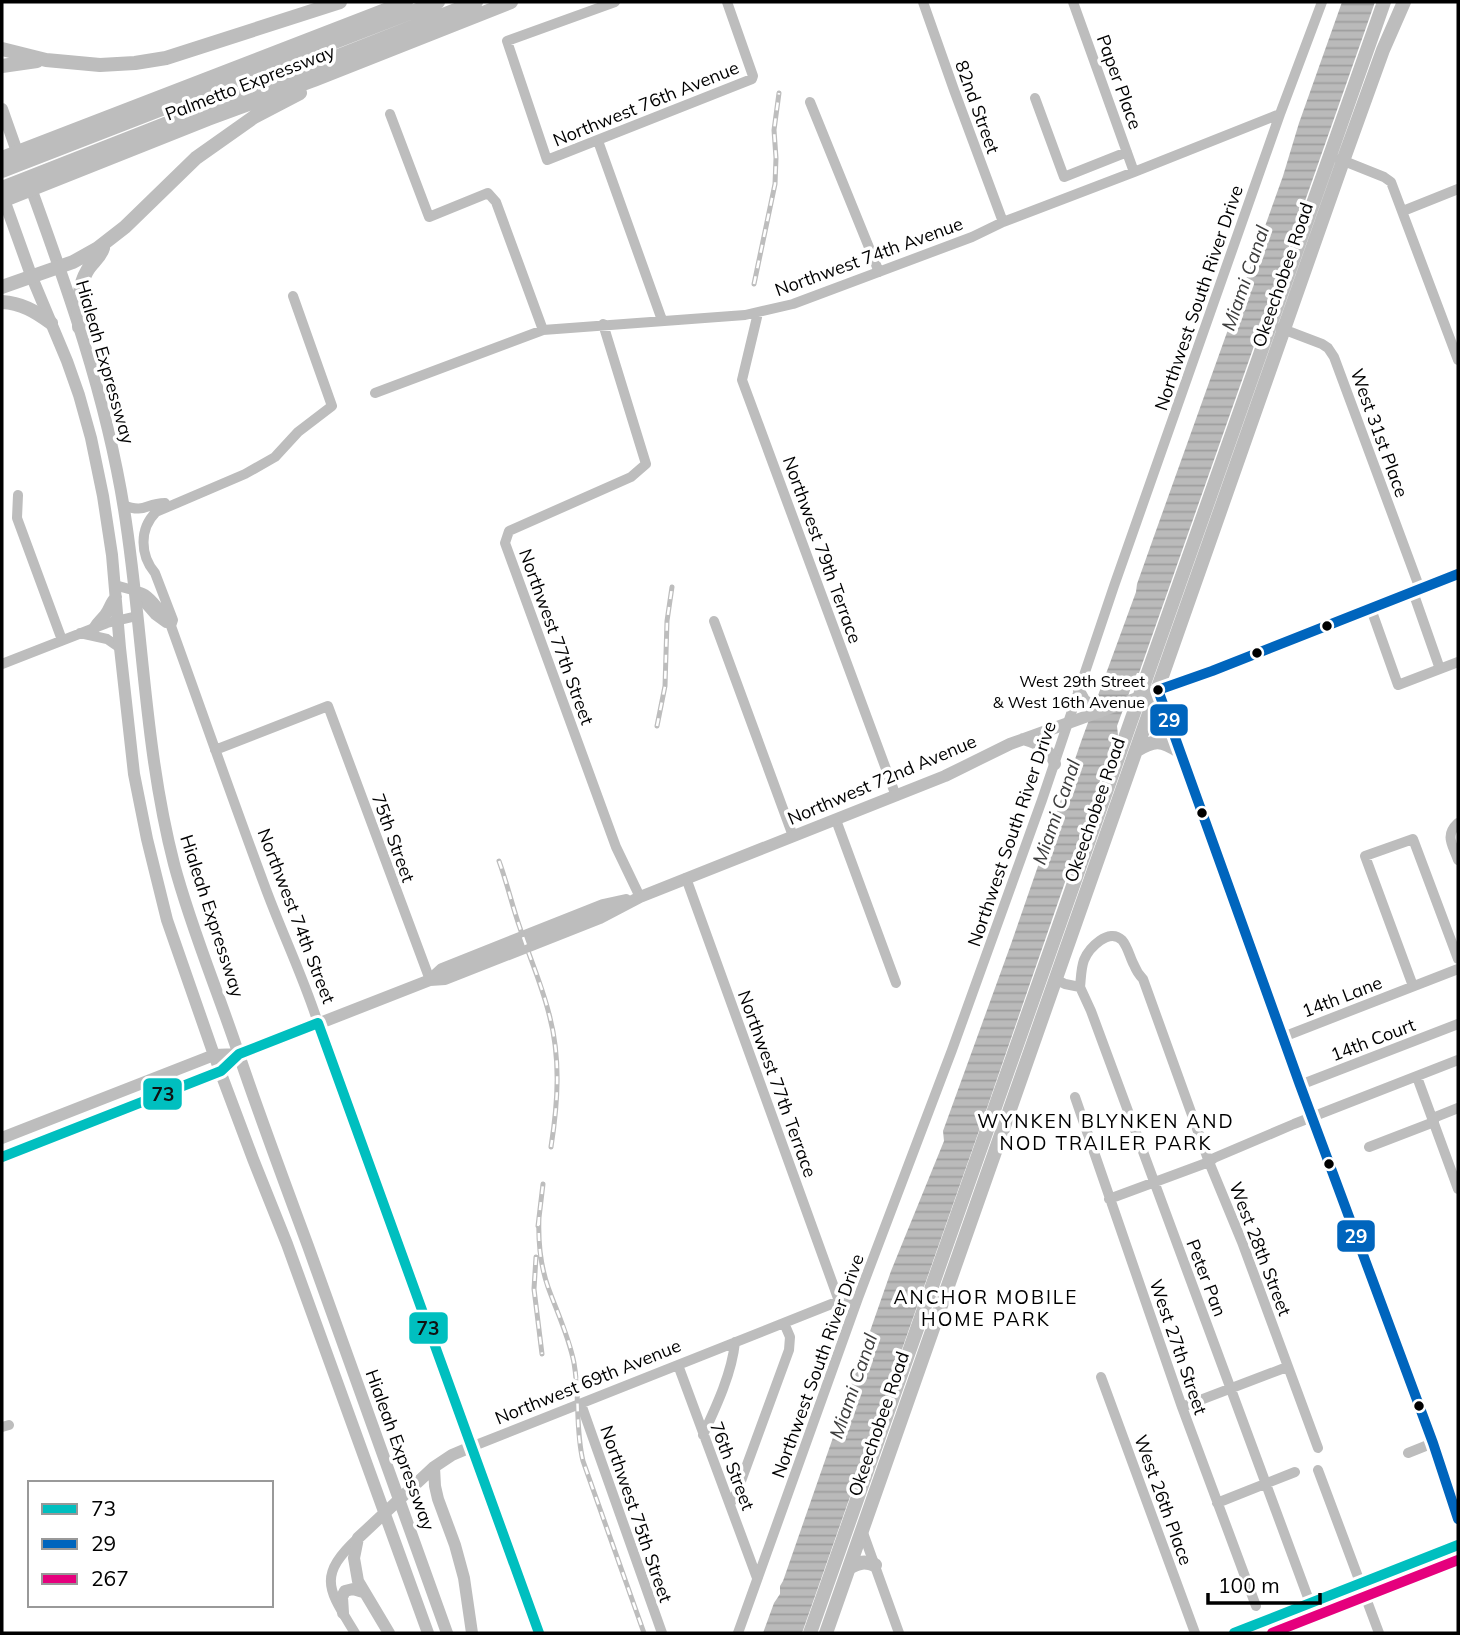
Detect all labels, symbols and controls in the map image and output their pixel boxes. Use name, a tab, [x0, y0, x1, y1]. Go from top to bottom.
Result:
street label: Paper Place	[1092, 31, 1147, 132]
street label: Palmetto Expressway	[162, 39, 338, 125]
street label: Northwest 76th Avenue	[549, 56, 742, 151]
street label: 82nd Street	[950, 57, 1005, 157]
street label: Northwest South River Drive	[1149, 182, 1248, 413]
street label: Okeechobee Road	[1247, 199, 1318, 350]
street label: Northwest 74th Avenue	[772, 212, 966, 301]
water label: Miami Canal	[1216, 222, 1274, 334]
street label: Hialeah Expressway	[71, 277, 140, 447]
street label: West 31st Place	[1346, 365, 1413, 500]
street label: Northwest 79th Terrace	[778, 453, 867, 646]
street label: Northwest 77th Street	[514, 546, 599, 728]
unlabelled marker	[1320, 619, 1334, 633]
unlabelled marker	[1250, 646, 1264, 660]
place label: West 29th Street & West 16th Avenue	[993, 671, 1145, 712]
marker: West 29th Street & West 16th Avenue	[1151, 683, 1165, 697]
line badge: 29	[1149, 703, 1189, 737]
text: 29	[1158, 708, 1180, 732]
street label: Northwest South River Drive	[962, 718, 1061, 949]
street label: Northwest 72nd Avenue	[784, 729, 980, 830]
street label: Okeechobee Road	[1059, 734, 1130, 885]
water label: Miami Canal	[1027, 756, 1085, 868]
street label: 75th Street	[367, 790, 420, 885]
unlabelled marker	[1195, 806, 1209, 820]
street label: Northwest 74th Street	[252, 825, 340, 1007]
street label: Hialeah Expressway	[175, 832, 250, 1000]
street label: 14th Lane	[1298, 971, 1385, 1022]
street label: Northwest 77th Terrace	[733, 987, 822, 1180]
street label: 14th Court	[1327, 1013, 1418, 1066]
line badge: 73	[142, 1077, 183, 1111]
text: 73	[152, 1082, 174, 1106]
district label: WYNKEN BLYNKEN AND NOD TRAILER PARK	[977, 1109, 1235, 1155]
unlabelled marker	[1322, 1157, 1336, 1171]
street label: West 28th Street	[1224, 1179, 1297, 1319]
line badge: 29	[1336, 1219, 1376, 1253]
text: 29	[1345, 1224, 1367, 1248]
street label: Peter Pan	[1181, 1236, 1232, 1320]
street label: Northwest South River Drive	[766, 1251, 869, 1481]
street label: West 27th Street	[1145, 1276, 1212, 1417]
district label: ANCHOR MOBILE HOME PARK	[894, 1285, 1078, 1331]
line badge: 73	[408, 1311, 449, 1345]
text: 73	[417, 1316, 439, 1340]
water label: Miami Canal	[824, 1330, 882, 1442]
street label: Northwest 69th Avenue	[491, 1334, 684, 1429]
street label: Okeechobee Road	[843, 1348, 914, 1499]
street label: Hialeah Expressway	[361, 1366, 440, 1534]
unlabelled marker	[1412, 1399, 1426, 1413]
street label: 76th Street	[705, 1418, 760, 1513]
street label: Northwest 75th Street	[595, 1422, 678, 1605]
street label: West 26th Place	[1129, 1431, 1198, 1568]
legend	[28, 1481, 273, 1607]
text: 73	[91, 1495, 116, 1521]
text: 29	[91, 1530, 116, 1556]
scale bar	[1208, 1562, 1320, 1606]
text: 267	[91, 1565, 129, 1591]
text: 100 m	[1218, 1572, 1280, 1598]

